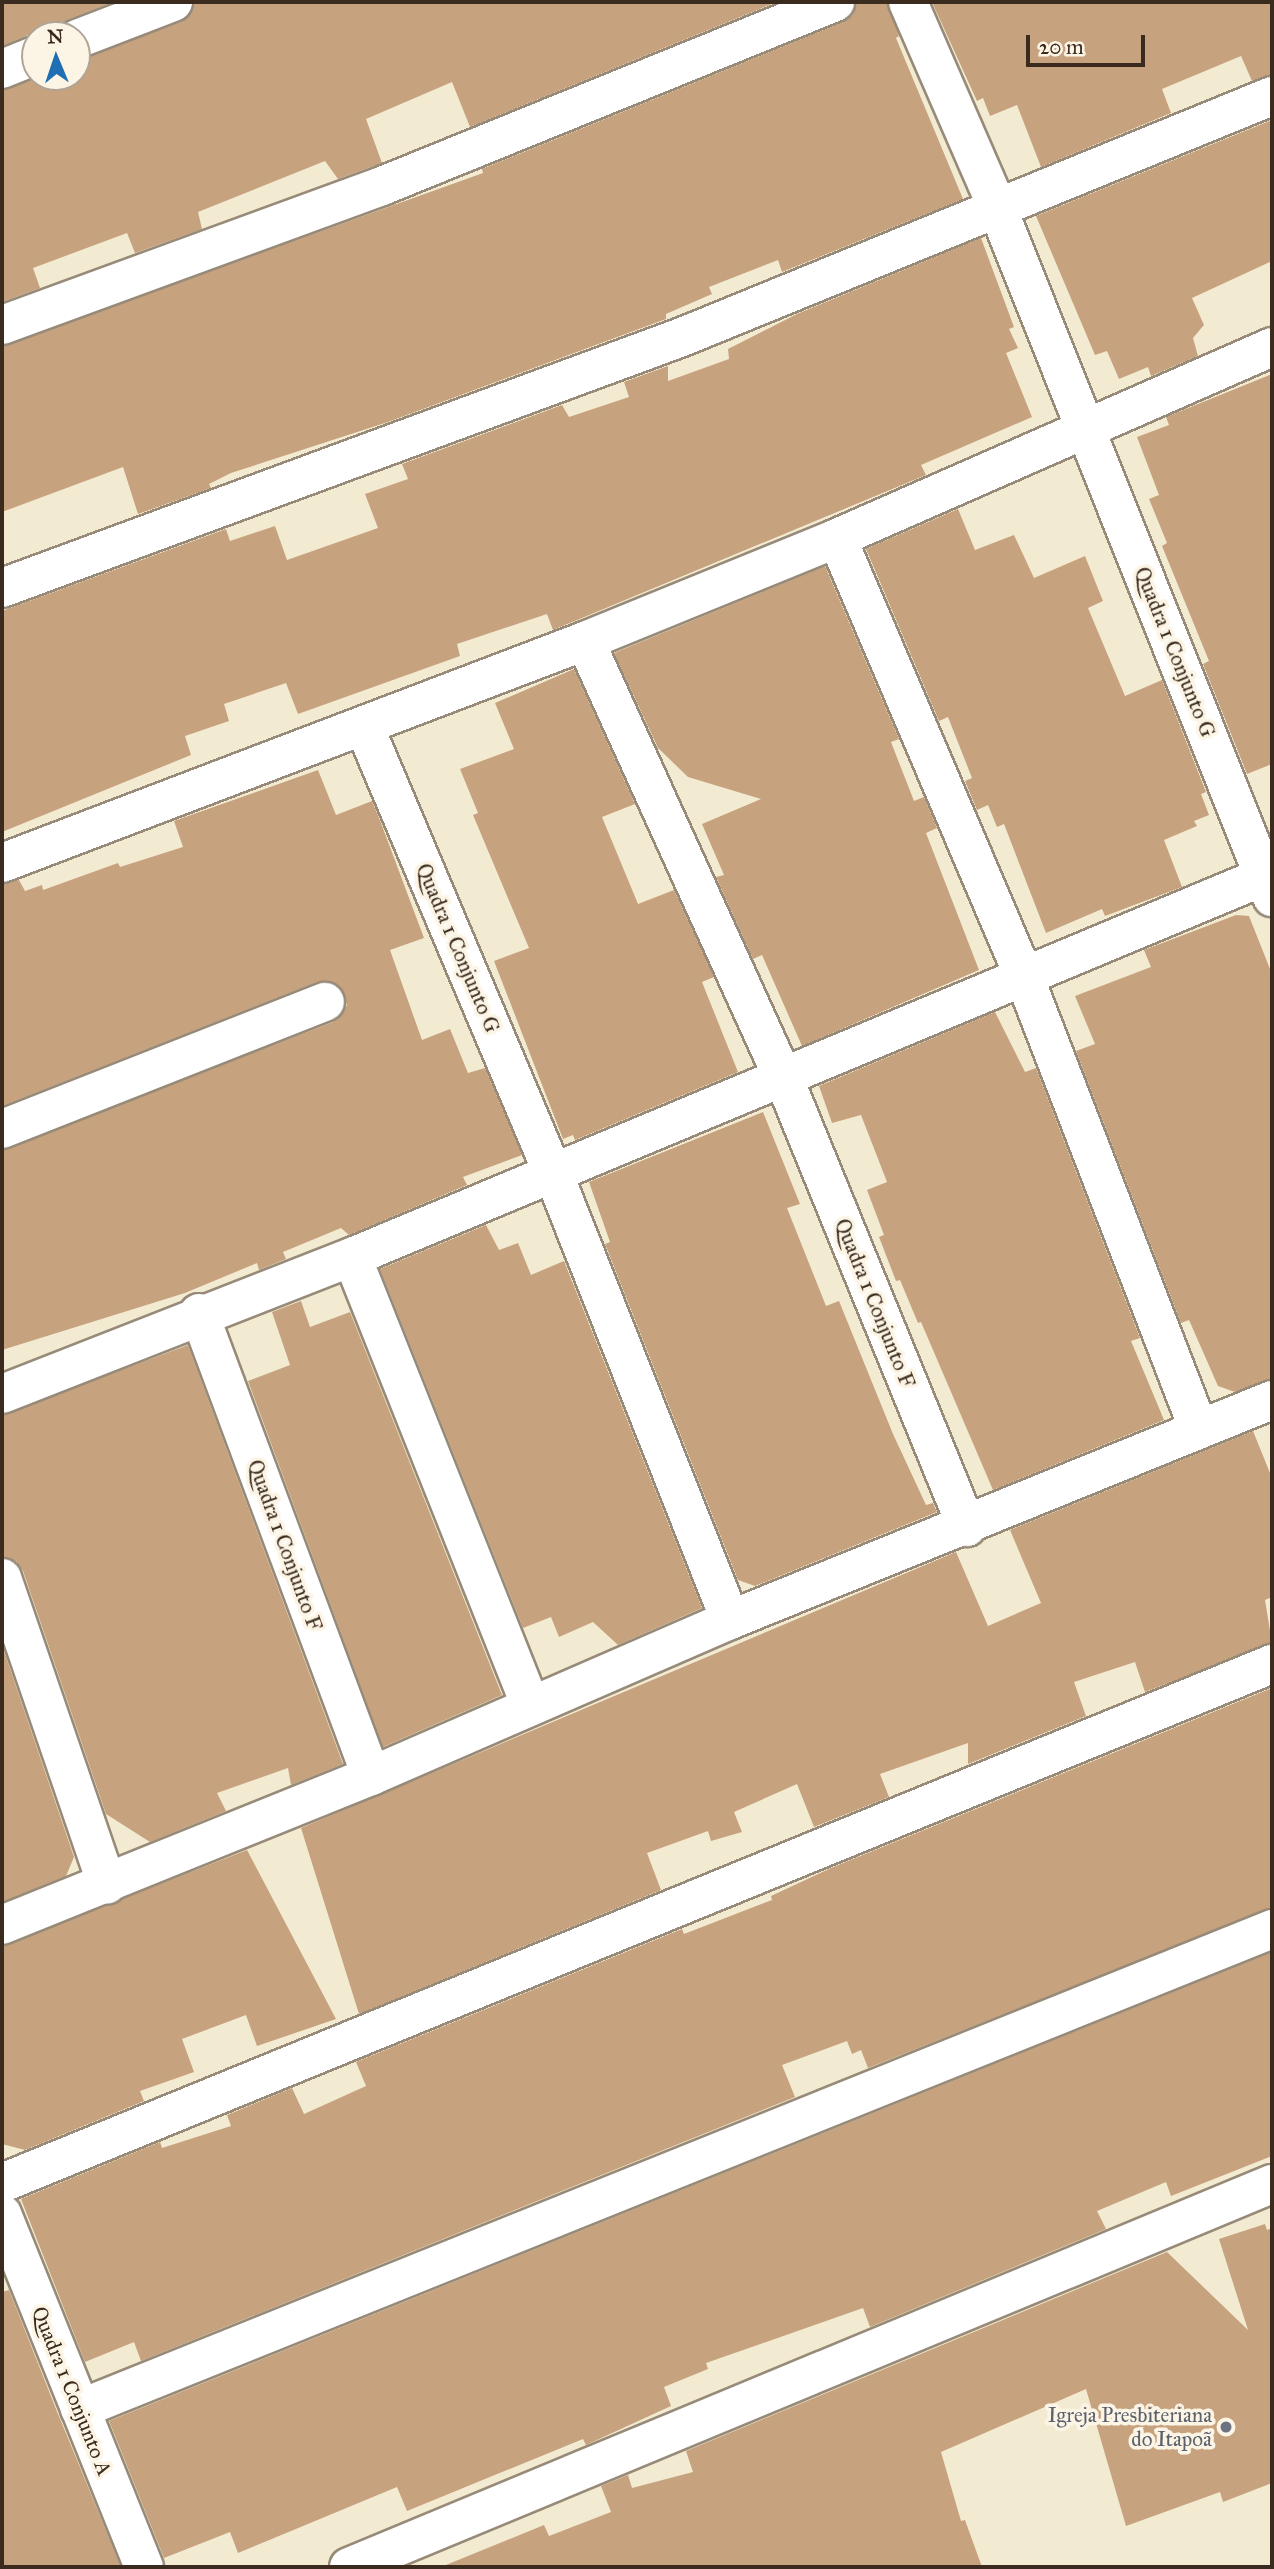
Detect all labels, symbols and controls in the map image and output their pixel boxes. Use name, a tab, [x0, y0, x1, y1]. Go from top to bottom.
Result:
north arrow	[21, 21, 91, 91]
scale bar	[1029, 21, 1148, 65]
text: N	[47, 25, 64, 48]
text: 20 m	[1039, 34, 1084, 60]
street label: Quadra 1 Conjunto G	[1129, 563, 1221, 741]
street label: Quadra 1 Conjunto G	[411, 860, 505, 1036]
street label: Quadra 1 Conjunto F	[830, 1215, 920, 1391]
street label: Quadra 1 Conjunto F	[242, 1456, 328, 1634]
street label: Quadra 1 Conjunto A	[27, 2303, 117, 2479]
place label: Igreja Presbiteriana do Itapoã	[1048, 2402, 1212, 2452]
marker: Igreja Presbiteriana do Itapoã	[1218, 2419, 1234, 2435]

